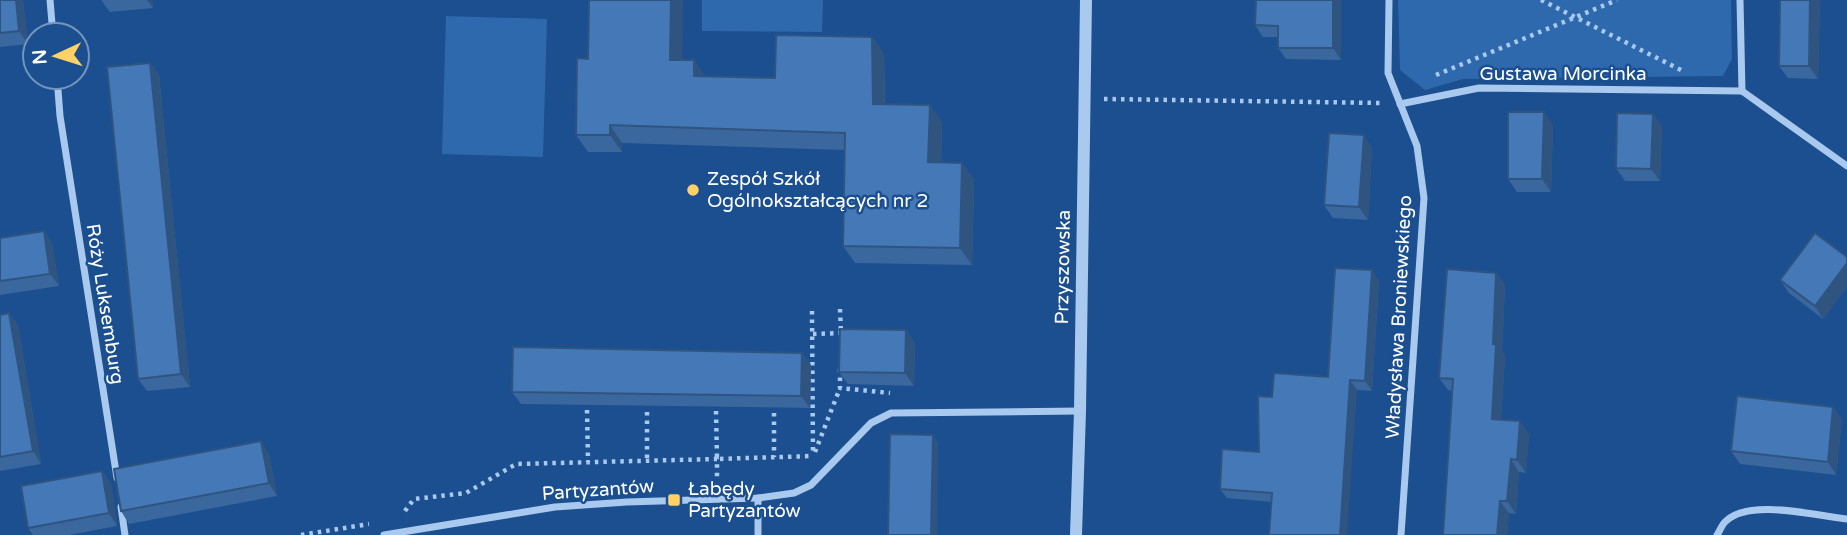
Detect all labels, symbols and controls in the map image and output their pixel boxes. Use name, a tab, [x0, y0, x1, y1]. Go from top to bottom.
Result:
north arrow	[21, 21, 91, 91]
text: N	[29, 49, 52, 65]
street label: Gustawa Morcinka	[1479, 63, 1647, 85]
place label: Zespół Szkół Ogólnokształcących nr 2	[707, 168, 928, 212]
marker: Zespół Szkół Ogólnokształcących nr 2	[685, 182, 701, 198]
street label: Władysława Broniewskiego	[1382, 194, 1416, 440]
street label: Przyszowska	[1051, 210, 1075, 324]
street label: Róży Luksemburg	[81, 222, 129, 386]
street label: Partyzantów	[541, 475, 655, 505]
place label: Łabędy Partyzantów	[688, 478, 801, 522]
marker: Łabędy Partyzantów	[666, 492, 682, 508]

